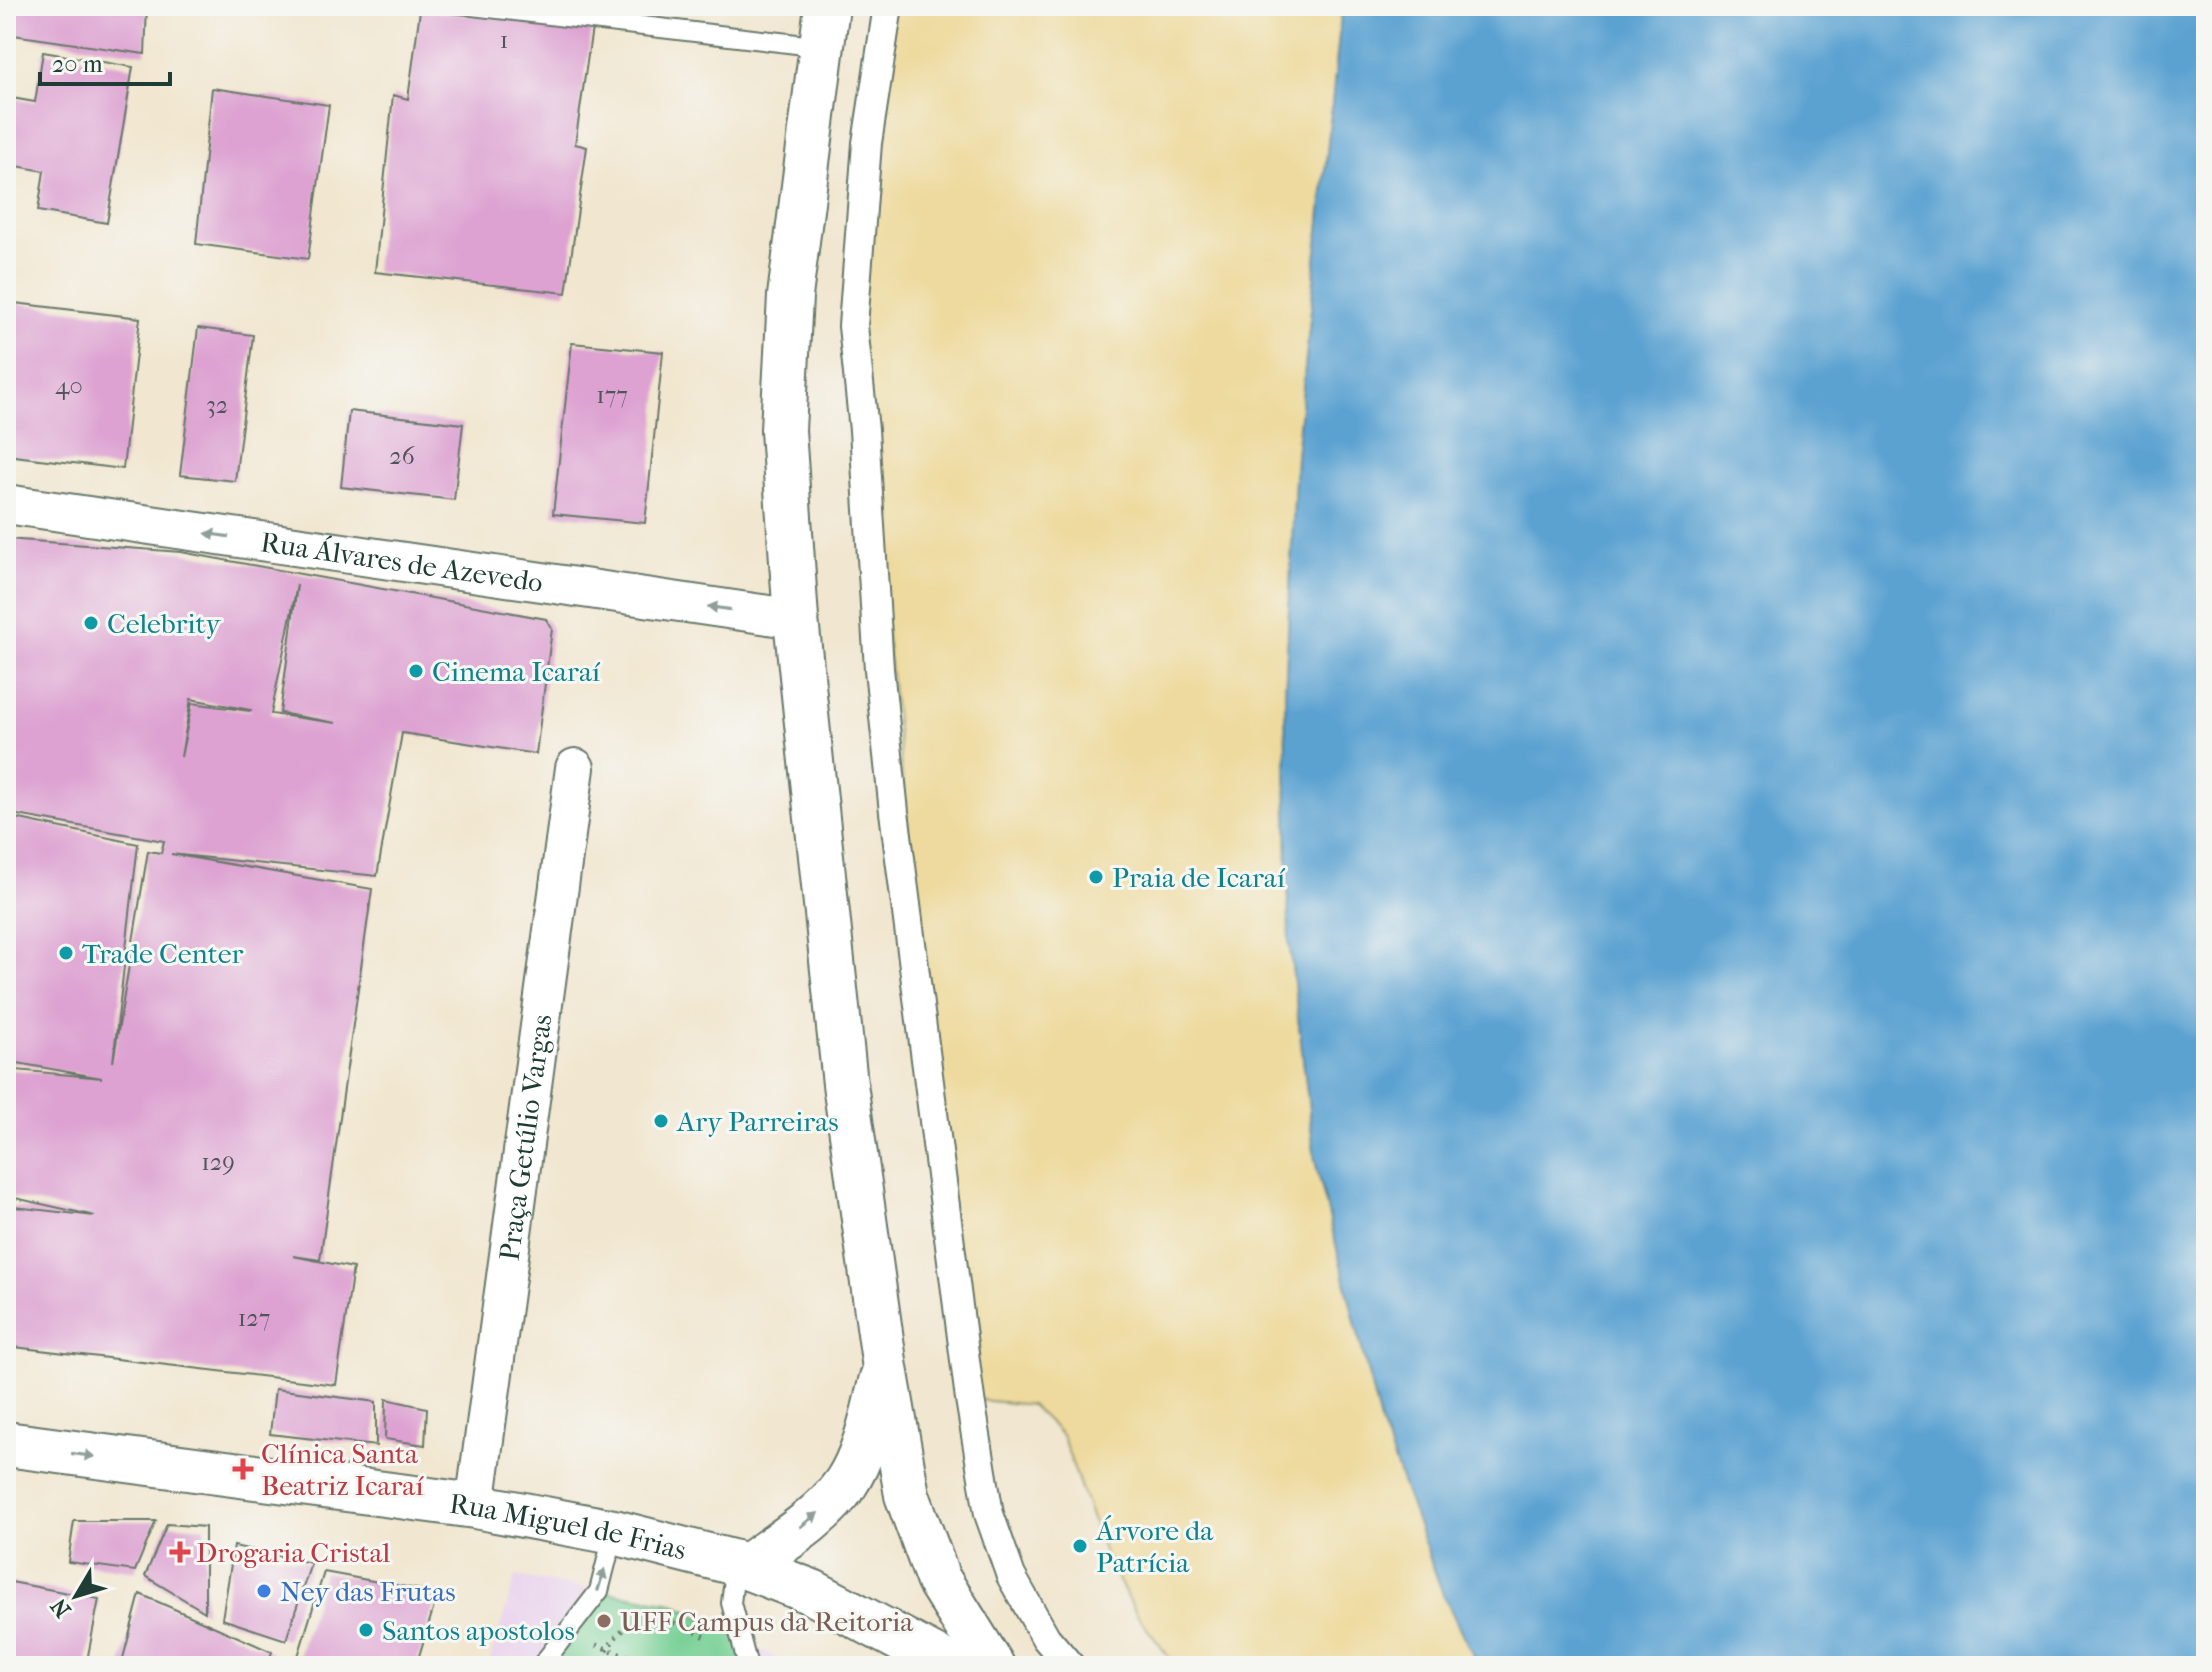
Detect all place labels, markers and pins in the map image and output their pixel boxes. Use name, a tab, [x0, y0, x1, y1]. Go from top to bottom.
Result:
place label: Celebrity	[107, 607, 221, 640]
marker: Celebrity	[82, 614, 100, 632]
place label: Cinema Icaraí	[432, 655, 601, 688]
marker: Cinema Icaraí	[407, 662, 425, 680]
place label: Praia de Icaraí	[1112, 861, 1286, 894]
marker: Praia de Icaraí	[1087, 868, 1105, 886]
place label: Trade Center	[82, 937, 244, 970]
marker: Trade Center	[57, 944, 75, 962]
place label: Ary Parreiras	[676, 1105, 839, 1138]
marker: Ary Parreiras	[652, 1112, 670, 1130]
place label: Clínica Santa Beatriz Icaraí	[261, 1437, 424, 1502]
marker: Clínica Santa Beatriz Icaraí	[232, 1458, 254, 1480]
place label: Árvore da Patrícia	[1095, 1514, 1214, 1579]
place label: Drogaria Cristal	[196, 1536, 391, 1569]
marker: Árvore da Patrícia	[1071, 1537, 1089, 1555]
marker: Drogaria Cristal	[171, 1543, 189, 1561]
place label: Ney das Frutas	[280, 1575, 456, 1608]
marker: Ney das Frutas	[255, 1582, 273, 1600]
place label: UFF Campus da Reitoria	[620, 1605, 914, 1638]
marker: UFF Campus da Reitoria	[595, 1612, 613, 1630]
place label: Santos apostolos	[382, 1614, 575, 1647]
marker: Santos apostolos	[357, 1621, 375, 1639]

